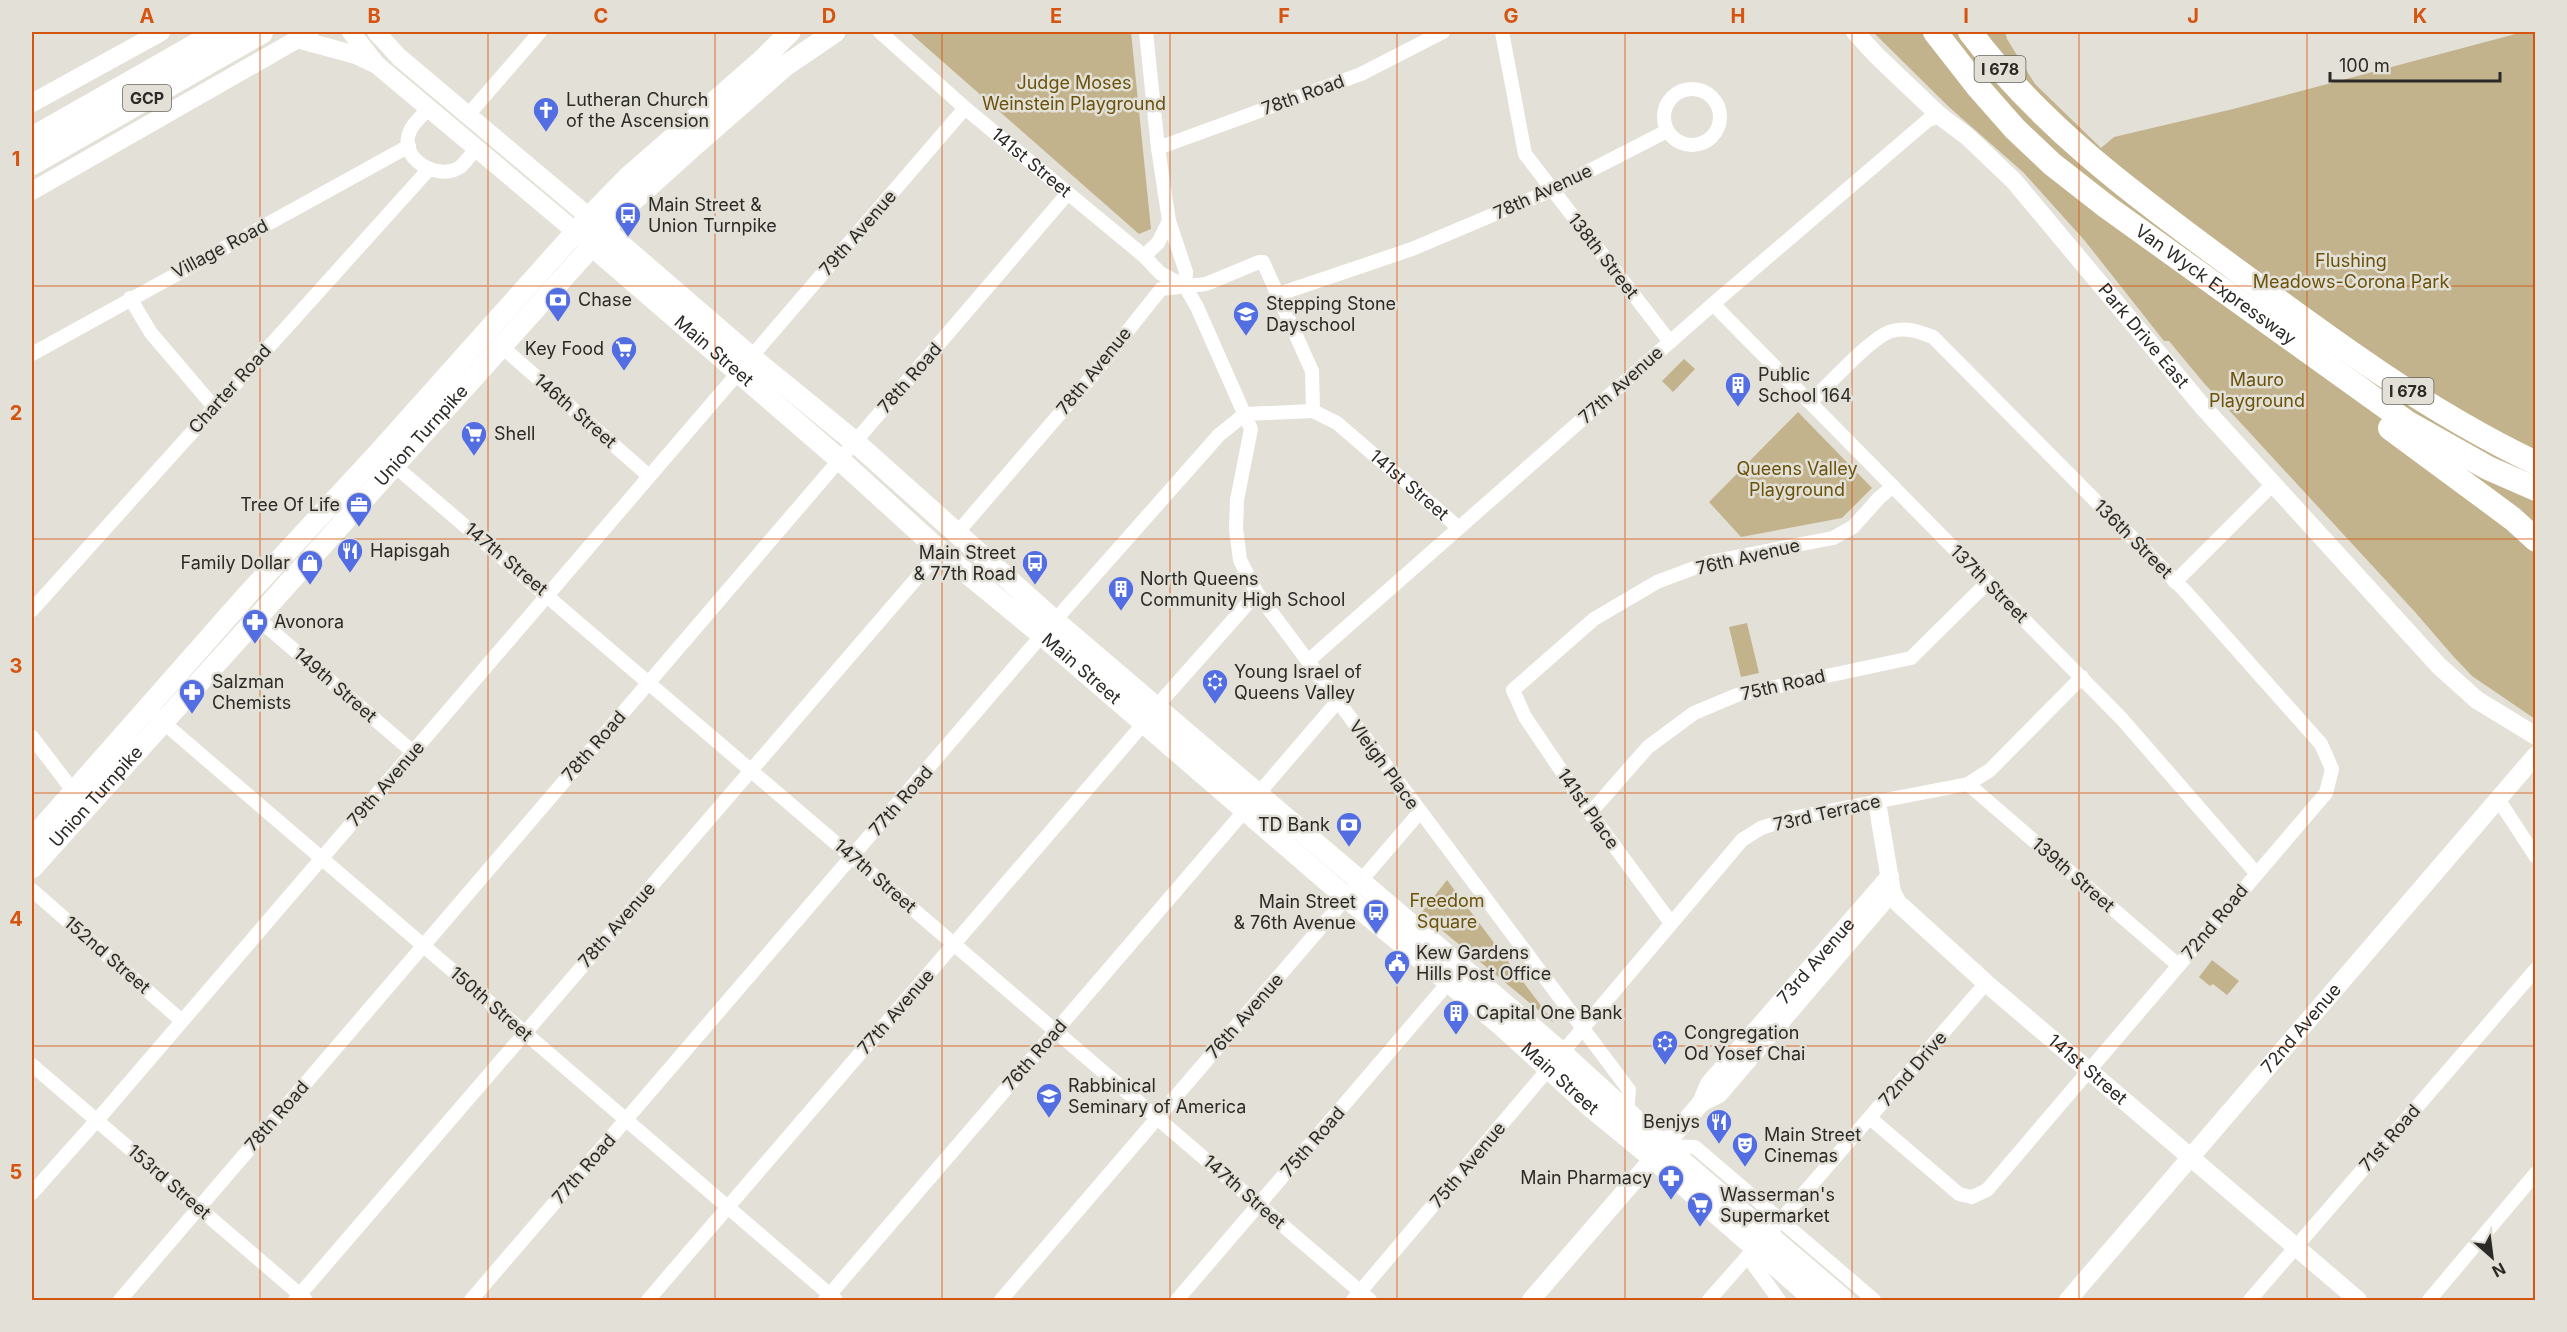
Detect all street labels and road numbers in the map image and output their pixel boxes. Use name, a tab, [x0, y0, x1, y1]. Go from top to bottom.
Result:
road number: I 678	[1974, 56, 2026, 82]
street label: 78th Road	[1259, 70, 1347, 119]
road number: GCP	[123, 85, 171, 111]
street label: 141st Street	[987, 123, 1076, 202]
street label: 78th Avenue	[1490, 160, 1595, 223]
street label: 79th Avenue	[815, 186, 900, 280]
street label: 138th Street	[1564, 209, 1643, 302]
street label: Village Road	[168, 214, 271, 283]
street label: Van Wyck Expressway	[2131, 220, 2300, 349]
street label: Park Drive East	[2094, 279, 2194, 392]
street label: Main Street	[670, 311, 758, 390]
street label: 78th Avenue	[1052, 323, 1135, 418]
street label: 78th Road	[873, 338, 946, 417]
street label: Charter Road	[184, 340, 275, 437]
street label: 77th Avenue	[1574, 342, 1667, 428]
street label: 146th Street	[530, 369, 621, 452]
road number: I 678	[2382, 378, 2434, 404]
street label: Union Turnpike	[370, 380, 472, 490]
street label: 141st Street	[1366, 445, 1453, 524]
street label: 136th Street	[2090, 495, 2177, 582]
street label: 147th Street	[461, 518, 552, 599]
street label: 76th Avenue	[1694, 534, 1802, 579]
street label: 137th Street	[1946, 541, 2033, 627]
street label: Main Street	[1038, 629, 1125, 708]
street label: 149th Street	[290, 643, 381, 726]
street label: 75th Road	[1739, 665, 1827, 704]
street label: 78th Road	[557, 706, 630, 785]
street label: Vleigh Place	[1345, 716, 1424, 813]
street label: 79th Avenue	[343, 737, 428, 831]
street label: Union Turnpike	[45, 741, 147, 851]
street label: 77th Road	[865, 761, 937, 840]
street label: 141st Place	[1553, 765, 1624, 853]
street label: 73rd Terrace	[1771, 790, 1882, 835]
street label: 139th Street	[2028, 833, 2119, 916]
street label: 147th Street	[830, 834, 921, 917]
street label: 78th Avenue	[574, 878, 659, 972]
street label: 72nd Road	[2177, 880, 2252, 963]
street label: 152nd Street	[60, 912, 155, 998]
street label: 73rd Avenue	[1773, 913, 1859, 1008]
street label: 150th Street	[446, 962, 537, 1045]
street label: 77th Avenue	[853, 965, 938, 1058]
street label: 76th Avenue	[1202, 969, 1287, 1063]
street label: 72nd Avenue	[2257, 979, 2345, 1077]
street label: 76th Road	[998, 1015, 1071, 1094]
street label: 72nd Drive	[1874, 1027, 1951, 1110]
street label: 141st Street	[2044, 1030, 2132, 1109]
street label: Main Street	[1517, 1038, 1603, 1119]
street label: 78th Road	[240, 1076, 313, 1155]
street label: 71st Road	[2355, 1100, 2424, 1175]
street label: 75th Road	[1276, 1102, 1349, 1181]
street label: 75th Avenue	[1426, 1117, 1510, 1212]
street label: 77th Road	[548, 1129, 620, 1208]
street label: 153rd Street	[124, 1140, 215, 1223]
street label: 147th Street	[1199, 1150, 1290, 1233]

